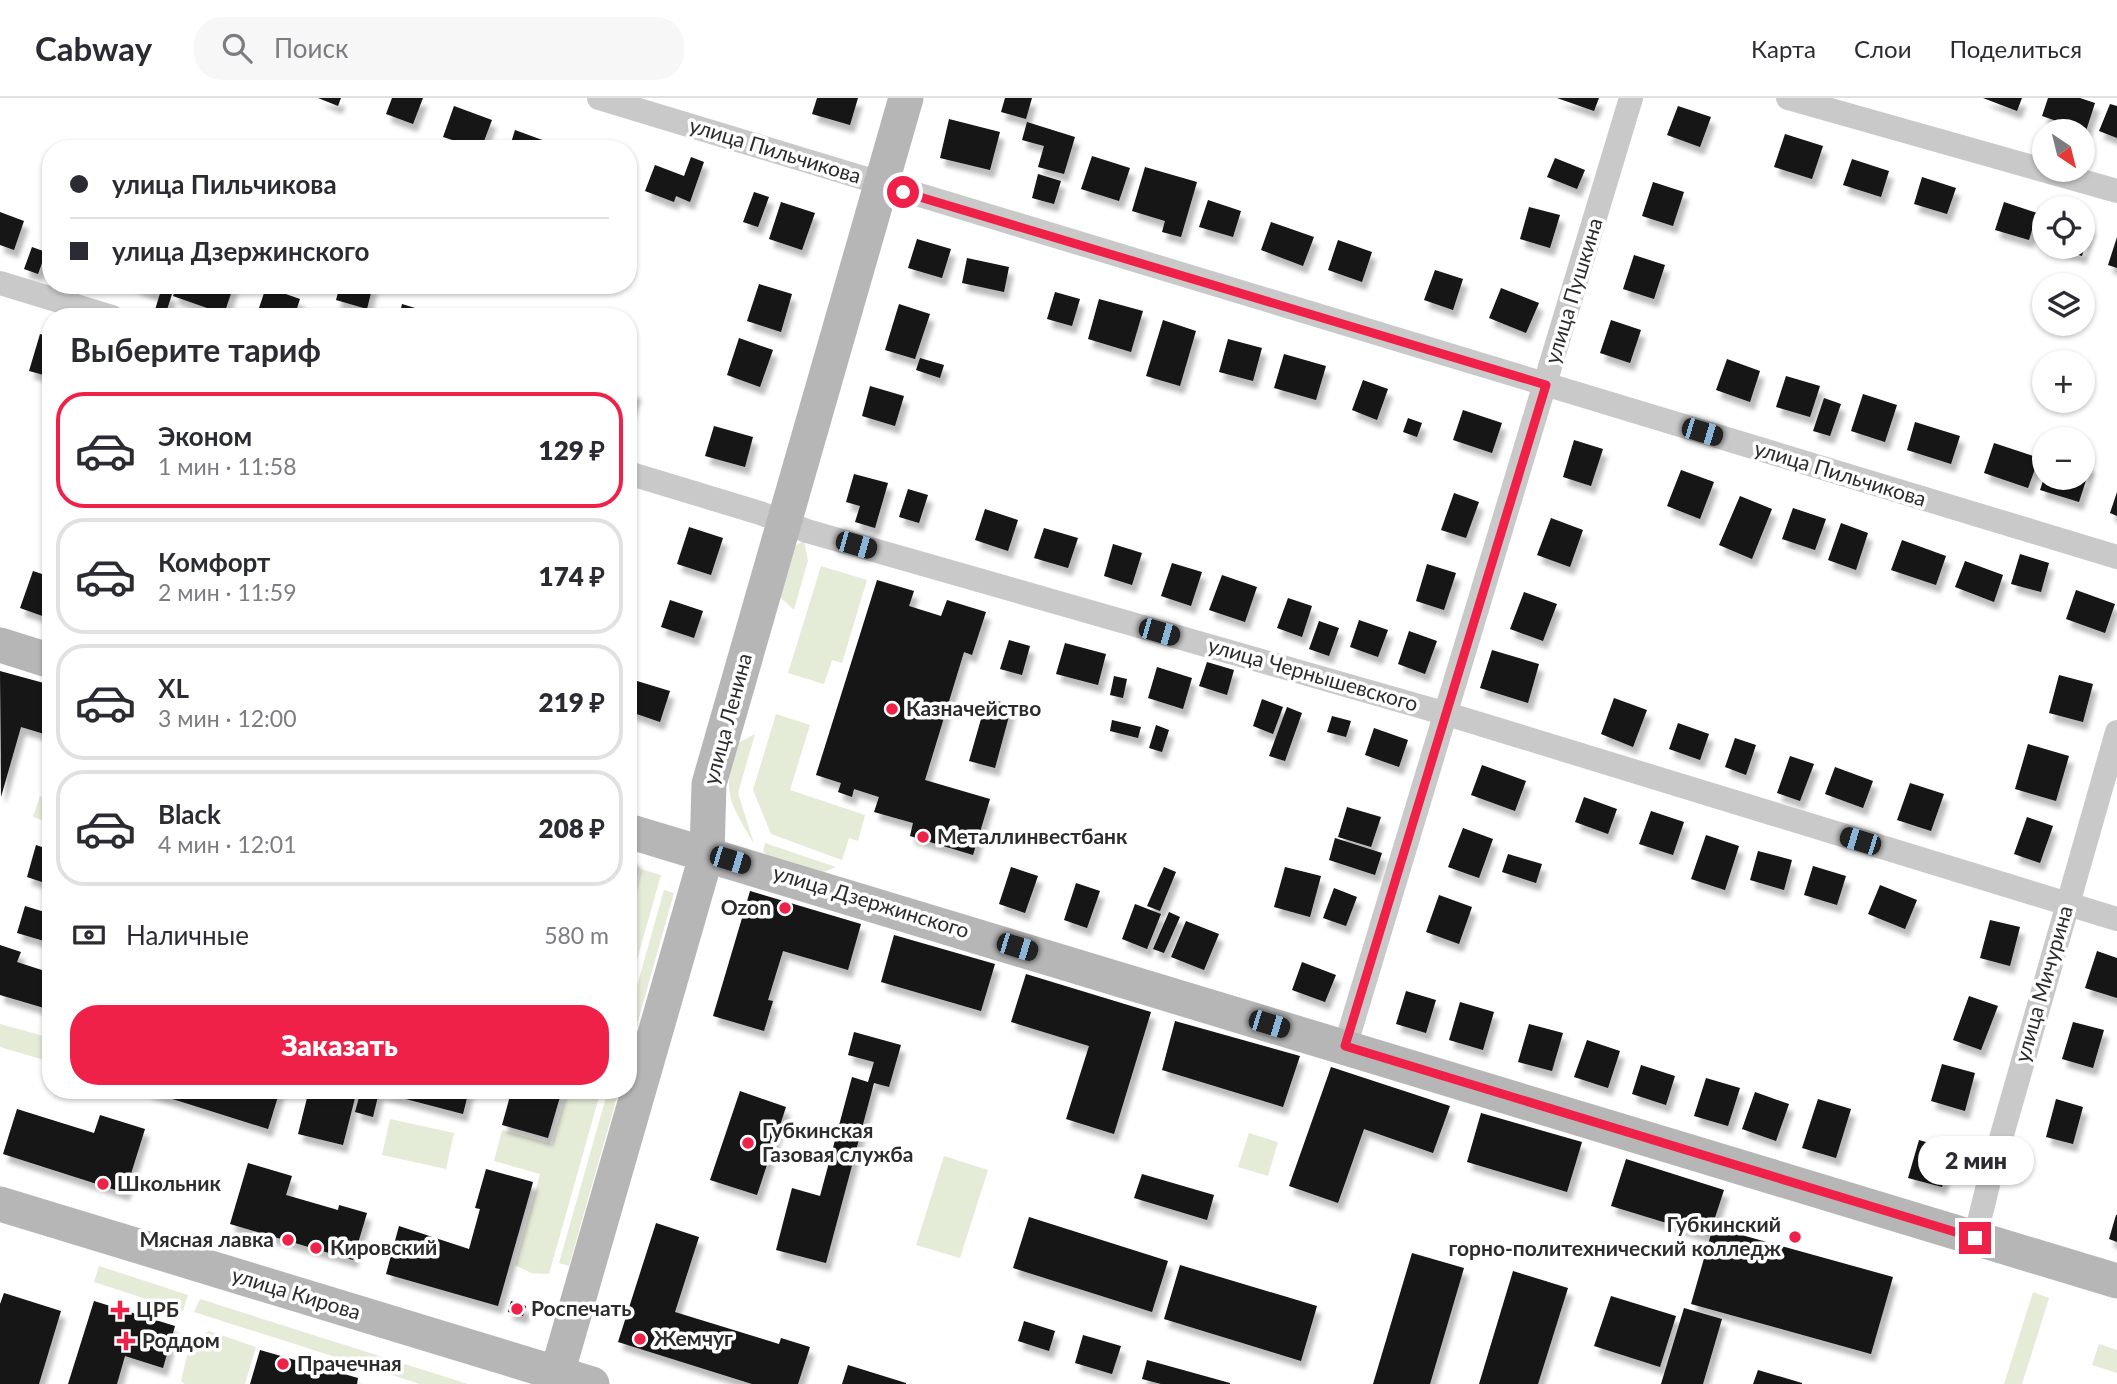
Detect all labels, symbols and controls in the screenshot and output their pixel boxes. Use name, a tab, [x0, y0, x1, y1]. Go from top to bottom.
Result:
search box	[194, 17, 684, 80]
text: Cabway	[35, 28, 152, 68]
icon: search	[218, 29, 256, 67]
text: Поиск	[274, 32, 348, 64]
text: Карта	[1751, 34, 1816, 63]
text: Слои	[1854, 34, 1911, 63]
text: Поделиться	[1949, 34, 2082, 63]
street label: улица Пильчикова	[687, 112, 864, 188]
north arrow	[2032, 119, 2095, 182]
map controls	[2032, 119, 2095, 490]
text: улица Пильчикова	[112, 168, 337, 200]
route start	[887, 176, 919, 208]
button: locate	[2032, 196, 2095, 259]
street label: улица Пушкина	[1538, 215, 1607, 367]
text: улица Дзержинского	[112, 235, 369, 267]
button: layers	[2032, 273, 2095, 336]
text: Выберите тариф	[70, 330, 321, 369]
button: +	[2032, 350, 2095, 413]
car	[1679, 416, 1726, 448]
icon: car	[74, 419, 137, 482]
text: Эконом	[158, 420, 252, 452]
button: −	[2032, 427, 2095, 490]
text: 129 ₽	[539, 434, 605, 466]
street label: улица Пильчикова	[1752, 435, 1929, 511]
text: 1 мин · 11:58	[158, 452, 297, 480]
car	[833, 529, 880, 561]
icon: car	[74, 545, 137, 608]
text: Комфорт	[158, 546, 270, 578]
text: 174 ₽	[539, 560, 605, 592]
text: 2 мин · 11:59	[158, 578, 297, 606]
car	[1136, 616, 1183, 648]
street label: улица Чернышевского	[1205, 632, 1421, 716]
street label: улица Ленина	[697, 650, 756, 787]
icon: car	[74, 671, 137, 734]
text: XL	[158, 672, 189, 704]
text: 219 ₽	[539, 686, 605, 718]
place label: Казначейство	[906, 695, 1041, 720]
marker: Казначейство	[884, 701, 900, 717]
text: 3 мин · 12:00	[158, 704, 297, 732]
icon: car	[74, 797, 137, 860]
text: Black	[158, 798, 221, 830]
text: 208 ₽	[539, 812, 605, 844]
place label: Металлинвестбанк	[937, 823, 1128, 848]
car	[1837, 825, 1884, 857]
marker: Металлинвестбанк	[915, 829, 931, 845]
text: 4 мин · 12:01	[158, 830, 297, 858]
car	[707, 844, 754, 876]
street label: улица Дзержинского	[770, 859, 973, 942]
place label: Ozon	[721, 894, 771, 919]
marker: Ozon	[777, 900, 793, 916]
street label: улица Мичурина	[2008, 902, 2077, 1065]
icon: cash	[70, 916, 108, 954]
text: Наличные	[126, 919, 249, 951]
text: 580 m	[544, 921, 609, 949]
car	[994, 931, 1041, 963]
button: Заказать	[70, 1005, 609, 1085]
car	[1246, 1008, 1293, 1040]
place label: Губкинская Газовая служба	[762, 1117, 913, 1166]
marker: Губкинская Газовая служба	[740, 1135, 756, 1151]
callout: 2 мин	[1917, 1136, 2033, 1186]
text: 2 мин	[1945, 1146, 2007, 1174]
place label: Школьник	[117, 1170, 221, 1195]
marker: Школьник	[95, 1176, 111, 1192]
place label: Губкинский горно-политехнический колледж	[1448, 1211, 1781, 1260]
route end	[1959, 1222, 1991, 1254]
place label: Мясная лавка	[139, 1226, 274, 1251]
marker: Губкинский горно-политехнический колледж	[1787, 1229, 1803, 1245]
marker: Мясная лавка	[280, 1232, 296, 1248]
place label: Кировский	[330, 1234, 437, 1259]
marker: Кировский	[308, 1240, 324, 1256]
street label: улица Кирова	[229, 1261, 364, 1324]
place label: Роспечать	[531, 1295, 631, 1320]
place label: ЦРБ	[136, 1296, 179, 1321]
marker: ЦРБ	[110, 1300, 130, 1320]
marker: Роспечать	[509, 1301, 525, 1317]
place label: Жемчуг	[654, 1325, 733, 1350]
place label: Роддом	[142, 1327, 220, 1352]
marker: Роддом	[116, 1331, 136, 1351]
marker: Жемчуг	[632, 1331, 648, 1347]
place label: Прачечная	[297, 1350, 402, 1375]
marker: Прачечная	[275, 1356, 291, 1372]

